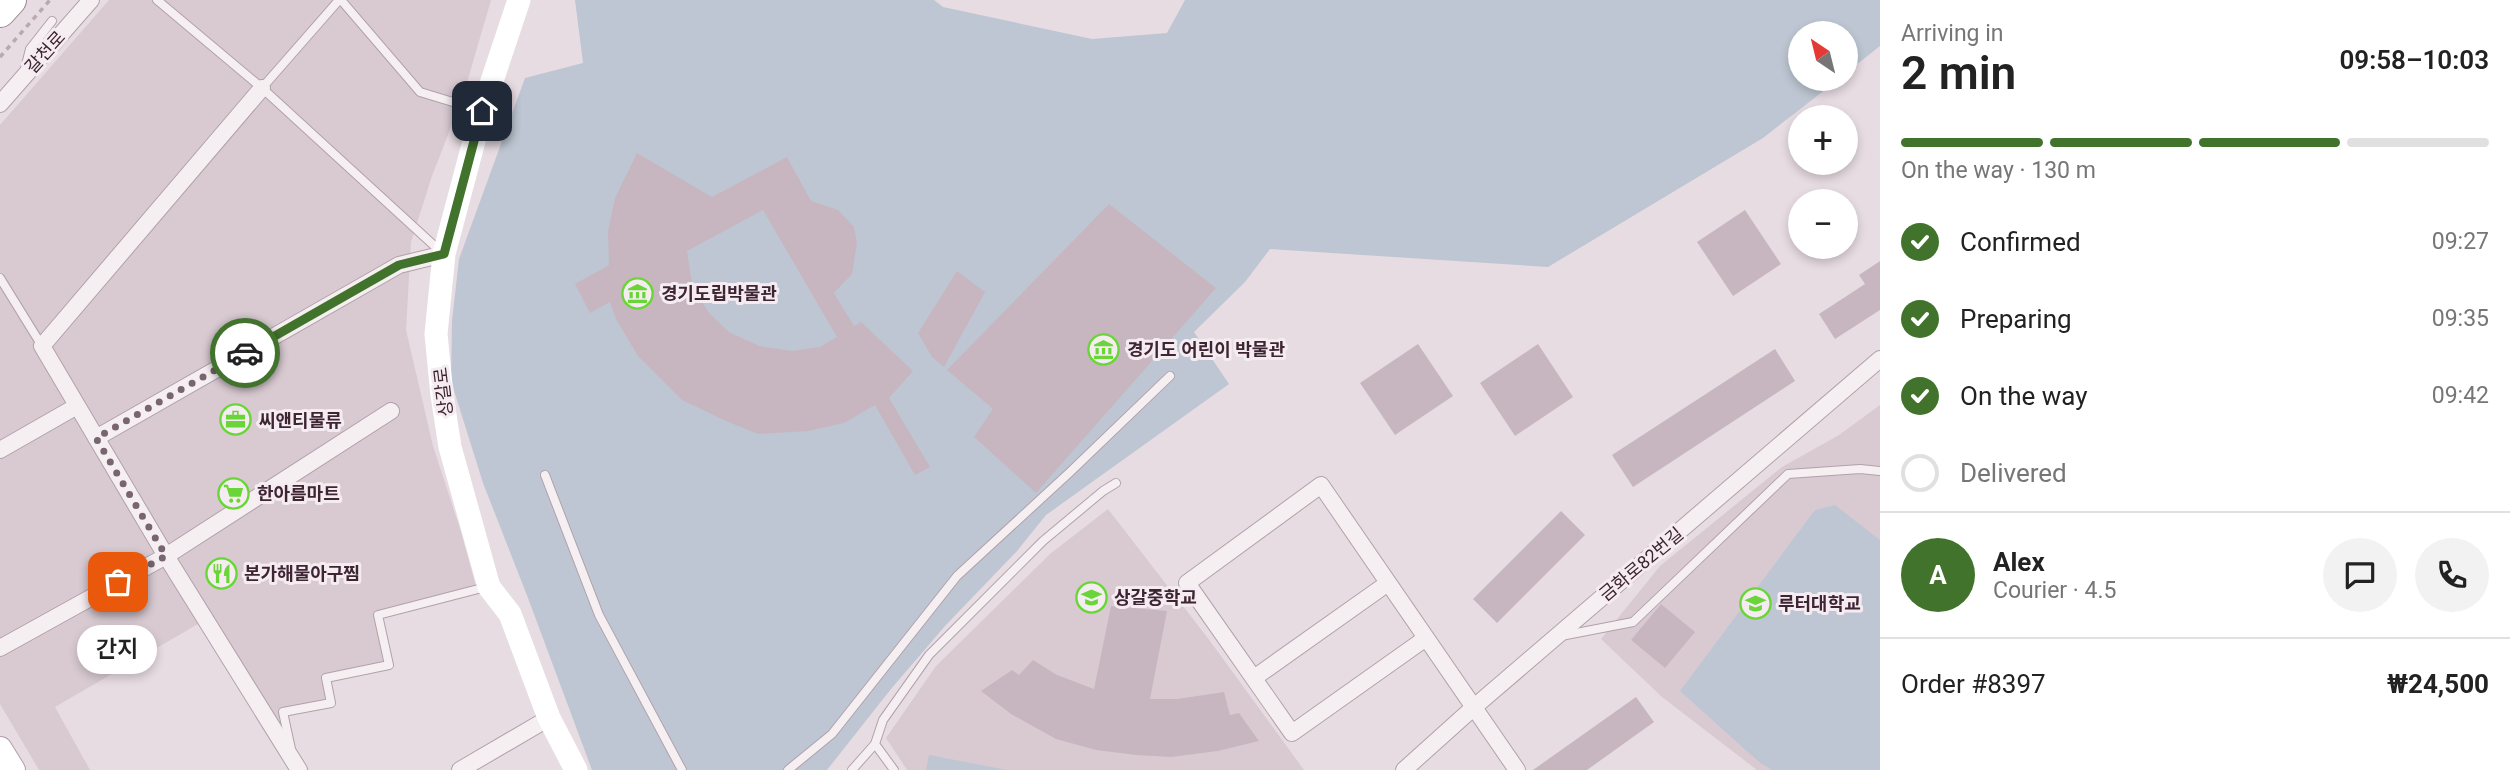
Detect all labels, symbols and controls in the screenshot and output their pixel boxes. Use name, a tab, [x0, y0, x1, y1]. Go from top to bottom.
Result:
text: Arriving in	[1901, 20, 2004, 47]
north arrow	[1788, 21, 1858, 91]
map controls	[1788, 21, 1858, 259]
street label: 갈천로	[21, 27, 69, 77]
text: 09:58–10:03	[2339, 45, 2489, 75]
text: 2 min	[1901, 46, 2016, 100]
pin	[452, 81, 512, 141]
icon: home	[463, 92, 501, 130]
button: +	[1788, 105, 1858, 175]
text: On the way · 130 m	[1901, 157, 2096, 184]
button: −	[1788, 189, 1858, 259]
icon: check	[1901, 223, 1939, 261]
text: Confirmed	[1960, 227, 2081, 257]
text: 09:27	[2432, 228, 2489, 255]
museum icon: 경기도립박물관	[621, 276, 655, 310]
place label: 경기도립박물관	[661, 283, 777, 304]
icon: check	[1901, 300, 1939, 338]
text: Preparing	[1960, 304, 2072, 334]
text: 09:35	[2432, 305, 2489, 332]
courier	[210, 318, 280, 388]
museum icon: 경기도 어린이 박물관	[1087, 332, 1121, 366]
icon: car	[226, 334, 264, 372]
place label: 경기도 어린이 박물관	[1127, 339, 1285, 360]
street label: 상갈로	[430, 366, 456, 418]
icon: check	[1901, 377, 1939, 415]
text: On the way	[1960, 381, 2088, 411]
text: 09:42	[2432, 382, 2489, 409]
office icon: 씨앤티물류	[219, 403, 253, 437]
place label: 씨앤티물류	[259, 410, 342, 431]
text: Delivered	[1960, 458, 2067, 488]
supermarket icon: 한아름마트	[217, 476, 251, 510]
place label: 한아름마트	[257, 483, 340, 504]
street label: 금화로82번길	[1595, 523, 1687, 605]
button: chat	[2323, 538, 2397, 612]
button: phone	[2415, 538, 2489, 612]
text: Alex	[1993, 547, 2045, 577]
pin	[88, 552, 148, 612]
restaurant icon: 본가해물아구찜	[204, 556, 238, 590]
text: A	[1929, 560, 1947, 590]
icon: bag	[99, 563, 137, 601]
place label: 본가해물아구찜	[244, 563, 360, 584]
text: Courier · 4.5	[1993, 577, 2116, 604]
school or university icon: 상갈중학교	[1074, 580, 1108, 614]
school or university icon: 루터대학교	[1738, 586, 1772, 620]
place label: 상갈중학교	[1114, 587, 1197, 608]
place label: 루터대학교	[1778, 593, 1861, 614]
callout: 간지	[78, 624, 158, 673]
text: 간지	[96, 636, 138, 663]
text: Order #8397	[1901, 669, 2046, 699]
text: ₩24,500	[2387, 669, 2489, 699]

